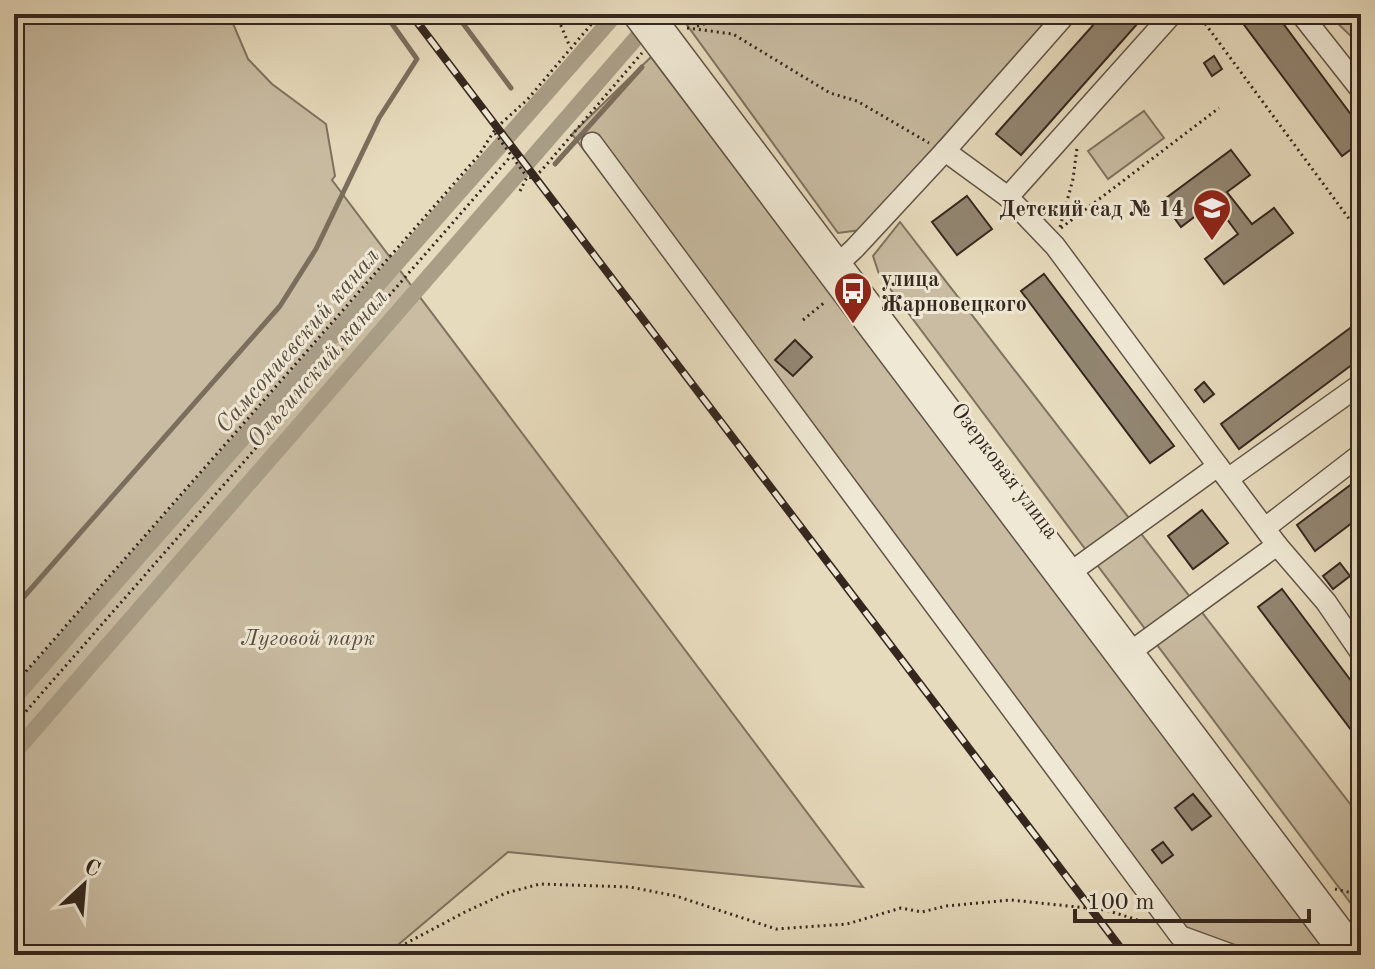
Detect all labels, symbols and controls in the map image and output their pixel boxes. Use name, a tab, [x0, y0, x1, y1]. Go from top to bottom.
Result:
school or university icon: Детский сад № 14	[1191, 187, 1233, 242]
place label: Детский сад № 14	[999, 199, 1184, 221]
water label: Самсониевский канал	[212, 244, 385, 438]
place label: улица Жарновецкого	[881, 269, 1027, 316]
bus stop icon: улица Жарновецкого	[832, 270, 874, 325]
water label: Ольгинский канал	[244, 286, 393, 453]
street label: Озерковая улица	[946, 399, 1063, 543]
park label: Луговой парк	[241, 628, 375, 650]
north arrow	[44, 845, 124, 925]
text: С	[81, 856, 103, 882]
scale bar	[1075, 873, 1309, 923]
text: 100 m	[1087, 891, 1155, 915]

